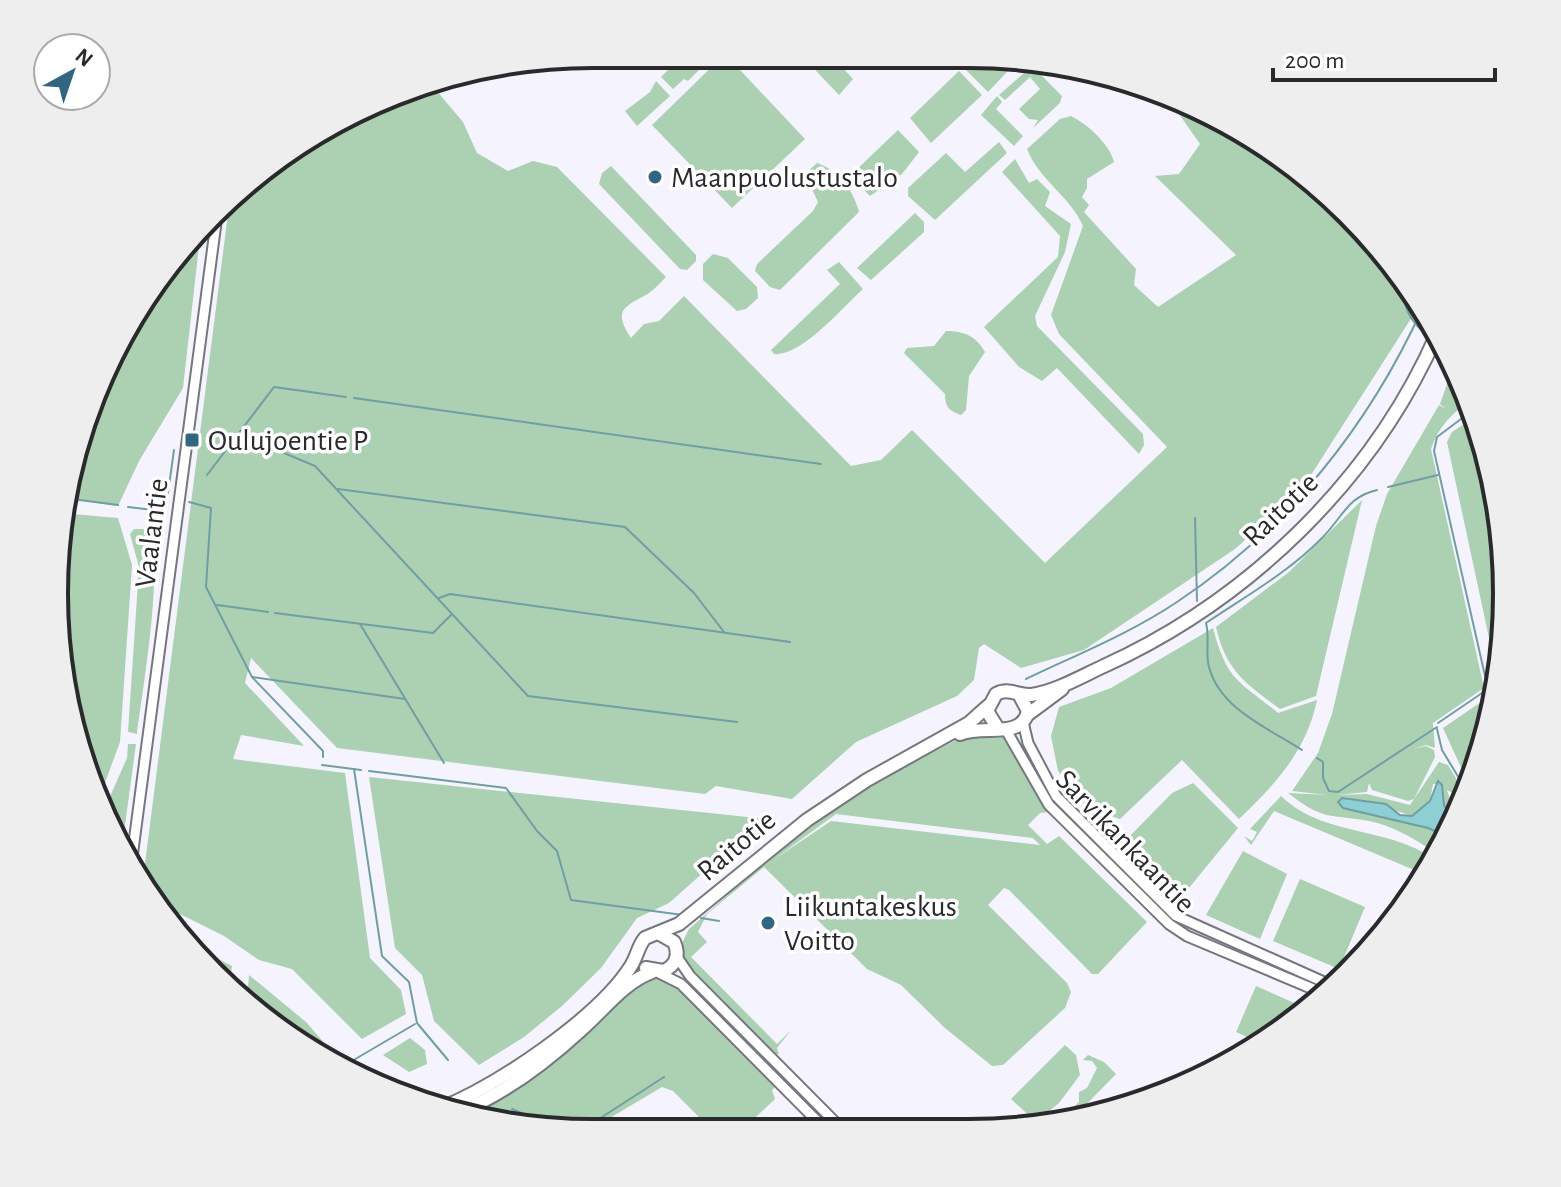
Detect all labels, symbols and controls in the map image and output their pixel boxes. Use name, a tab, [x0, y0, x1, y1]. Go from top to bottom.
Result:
north arrow	[32, 32, 112, 112]
scale bar	[1273, 32, 1495, 82]
text: N	[71, 44, 97, 71]
text: 200 m	[1285, 49, 1344, 73]
place label: Maanpuolustustalo	[671, 163, 898, 193]
marker: Maanpuolustustalo	[646, 168, 664, 186]
place label: Oulujoentie P	[208, 426, 368, 456]
marker: Oulujoentie P	[183, 431, 201, 449]
street label: Raitotie	[1237, 467, 1324, 552]
street label: Vaalantie	[130, 477, 174, 590]
street label: Sarvikankaantie	[1050, 764, 1201, 919]
street label: Raitotie	[692, 805, 781, 887]
place label: Liikuntakeskus Voitto	[784, 892, 957, 956]
marker: Liikuntakeskus Voitto	[759, 914, 777, 932]

